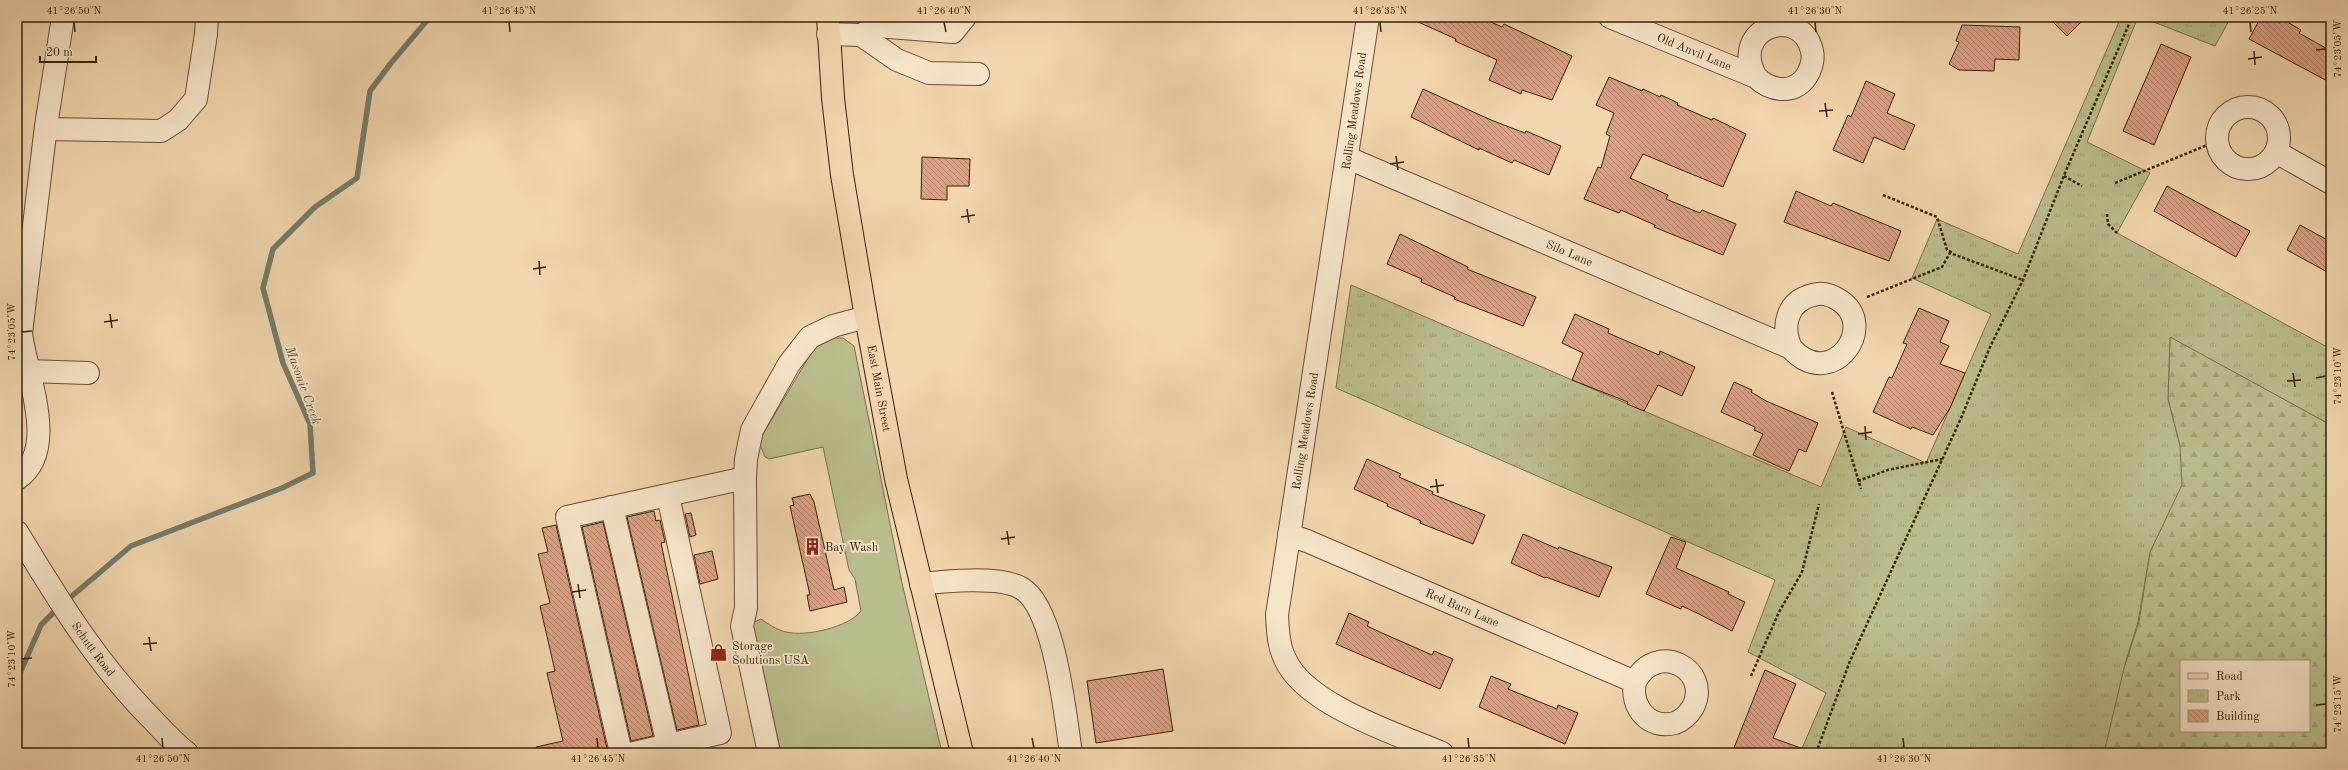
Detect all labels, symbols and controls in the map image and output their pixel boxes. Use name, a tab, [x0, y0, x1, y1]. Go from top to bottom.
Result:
text: 41°26'50"N	[47, 6, 102, 16]
text: 41°26'45"N	[482, 6, 537, 16]
text: 41°26'40"N	[917, 6, 972, 16]
text: 41°26'35"N	[1353, 6, 1408, 16]
text: 41°26'30"N	[1788, 6, 1843, 16]
text: 41°26'25"N	[2223, 6, 2278, 16]
text: 74°23'05"W	[2333, 20, 2343, 78]
street label: Old Anvil Lane	[1655, 32, 1733, 73]
scale bar	[40, 38, 96, 64]
text: 20 m	[46, 47, 73, 59]
street label: Rolling Meadows Road	[1341, 52, 1369, 171]
street label: Silo Lane	[1544, 239, 1595, 269]
text: 74°23'05"W	[7, 303, 17, 361]
water label: Masonic Creek	[282, 344, 323, 426]
street label: East Main Street	[864, 344, 892, 433]
text: 74°23'10"W	[2333, 347, 2343, 405]
street label: Rolling Meadows Road	[1291, 372, 1321, 491]
building icon: Bay Wash	[802, 537, 822, 557]
place label: Bay Wash	[825, 542, 879, 554]
street label: Red Barn Lane	[1423, 588, 1501, 630]
street label: Schutt Road	[69, 620, 116, 679]
text: 74°23'10"W	[7, 630, 17, 688]
place label: Storage Solutions USA	[732, 641, 809, 667]
shop icon: Storage Solutions USA	[709, 643, 729, 663]
legend	[2180, 660, 2310, 732]
text: Road	[2216, 671, 2243, 683]
text: 74°23'15"W	[2333, 675, 2343, 733]
text: Park	[2216, 691, 2241, 703]
text: Building	[2216, 711, 2260, 723]
text: 41°26'50"N	[136, 754, 191, 764]
text: 41°26'45"N	[571, 754, 626, 764]
text: 41°26'40"N	[1007, 754, 1062, 764]
text: 41°26'35"N	[1442, 754, 1497, 764]
text: 41°26'30"N	[1877, 754, 1932, 764]

